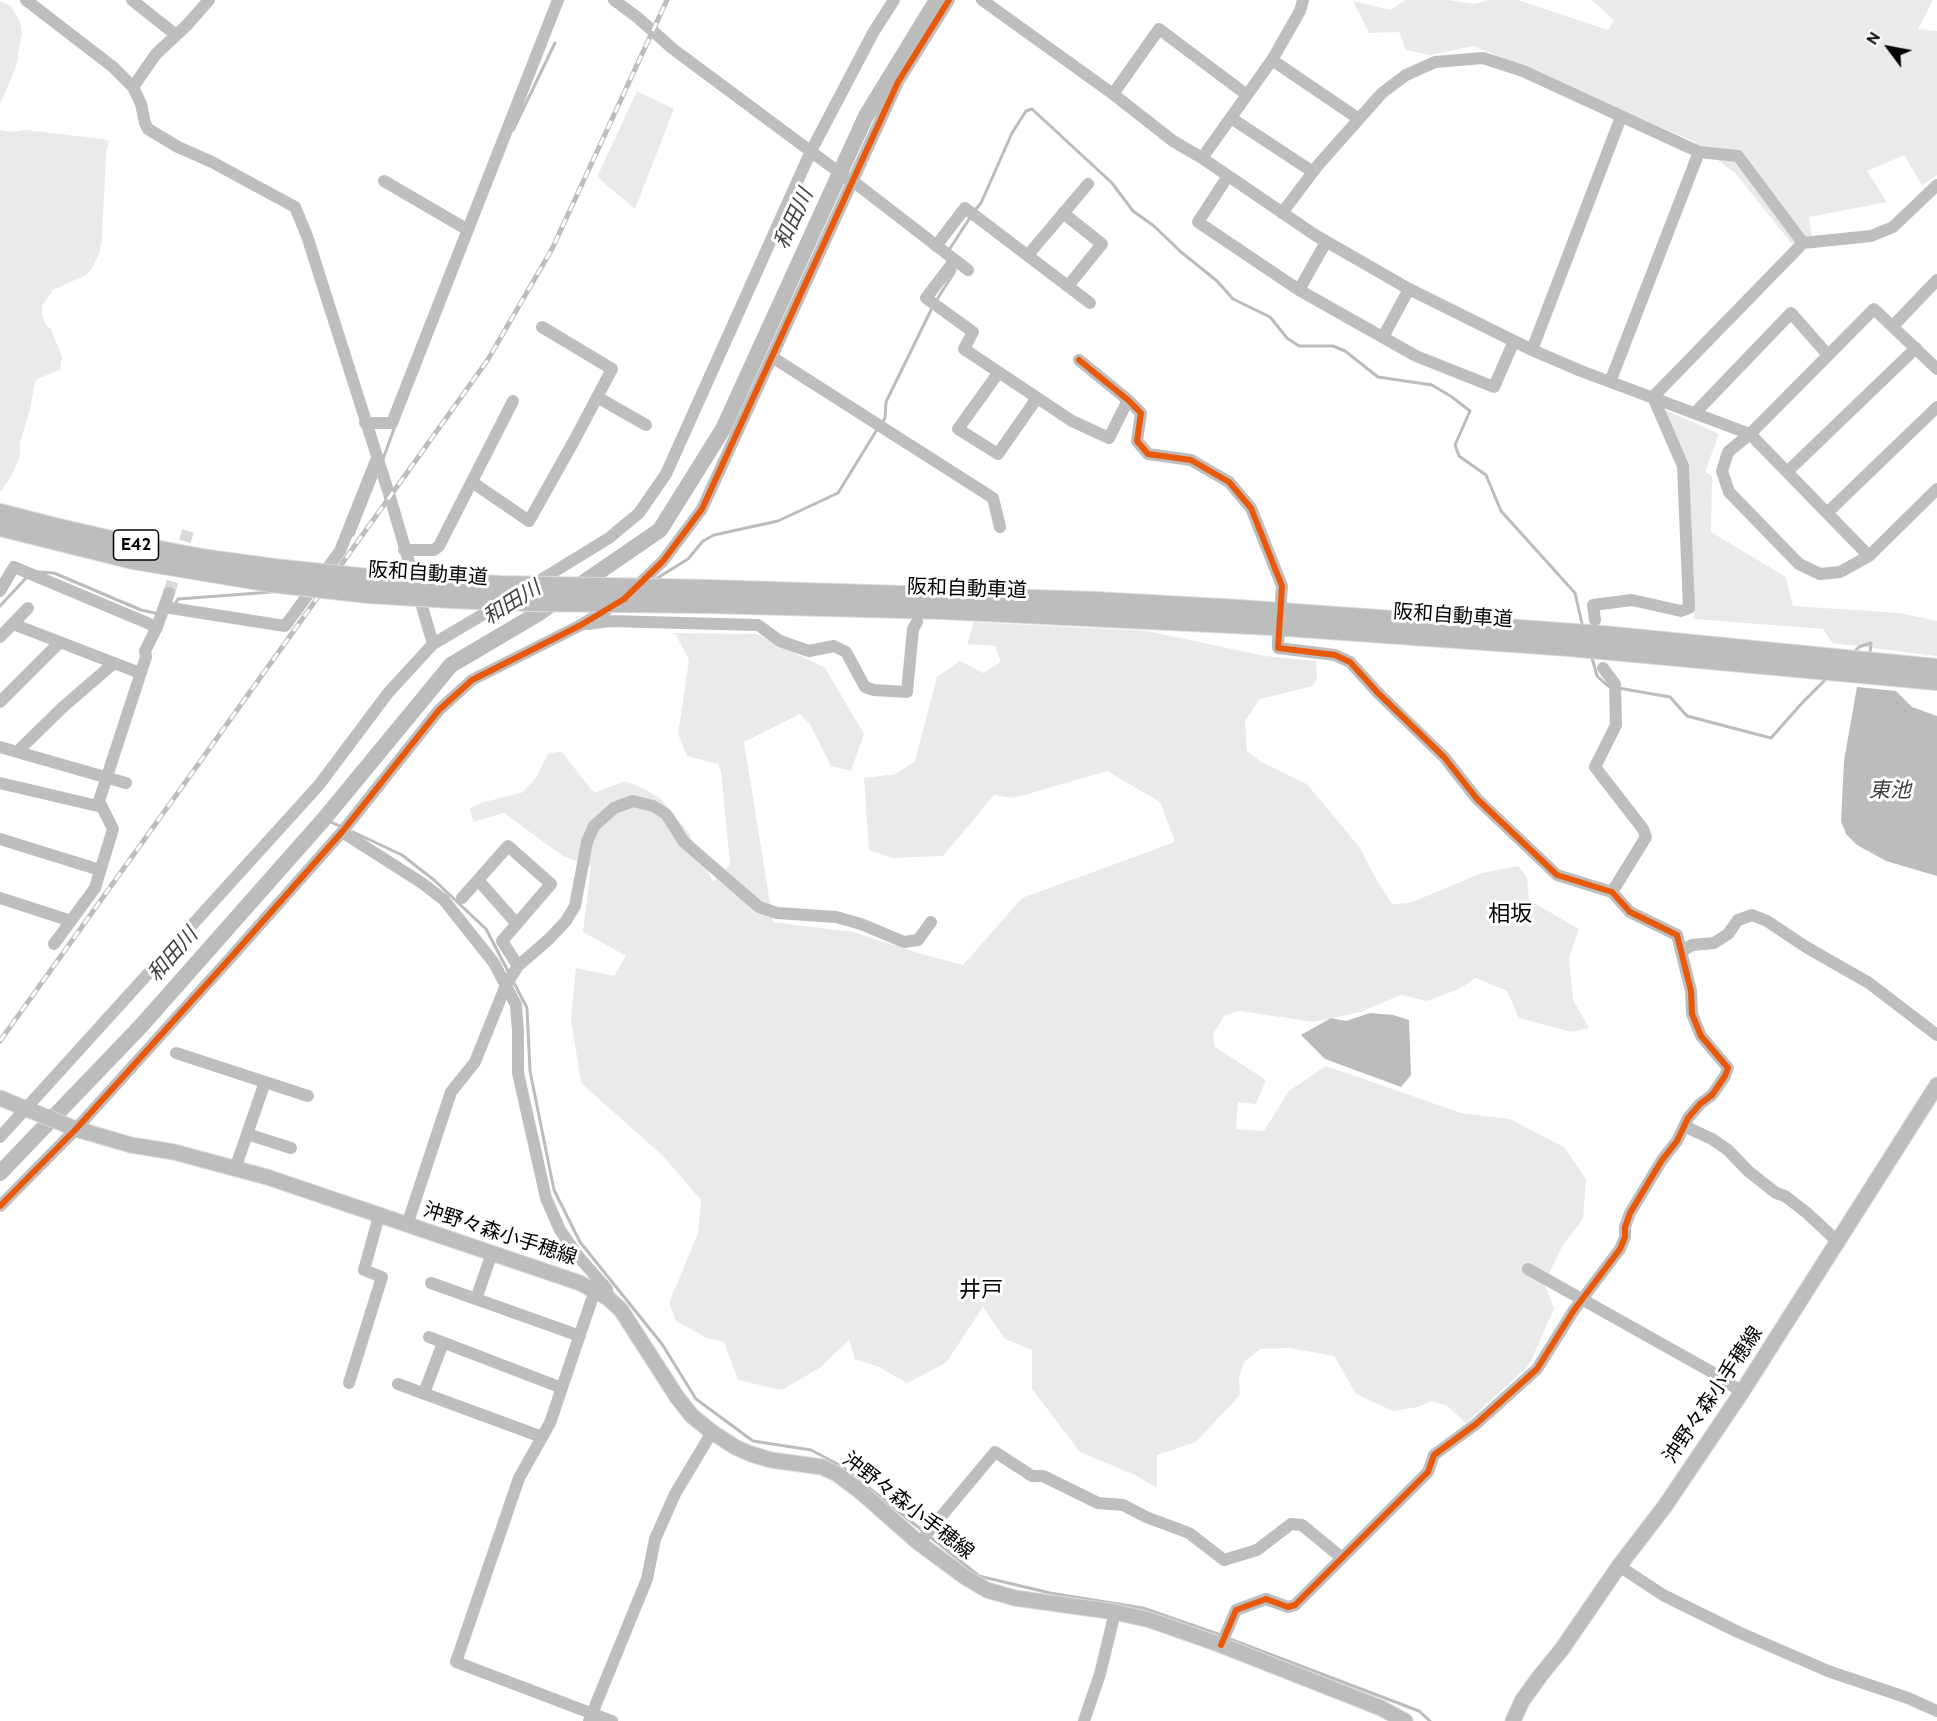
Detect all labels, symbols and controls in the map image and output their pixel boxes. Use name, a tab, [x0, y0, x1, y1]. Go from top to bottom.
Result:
north arrow	[1859, 18, 1919, 78]
text: N	[1862, 28, 1884, 48]
water label: 和田川	[769, 185, 819, 253]
road number: E42	[114, 530, 158, 560]
street label: 阪和自動車道	[367, 558, 489, 590]
street label: 阪和自動車道	[907, 575, 1027, 603]
water label: 和田川	[479, 576, 545, 630]
street label: 阪和自動車道	[1392, 600, 1514, 632]
water label: 東池	[1869, 778, 1911, 804]
district label: 相坂	[1488, 902, 1532, 928]
water label: 和田川	[143, 923, 203, 987]
street label: 沖野々森小手穂線	[420, 1198, 580, 1270]
district label: 井戸	[959, 1278, 1003, 1304]
street label: 沖野々森小手穂線	[1658, 1322, 1768, 1468]
street label: 沖野々森小手穂線	[838, 1447, 978, 1565]

